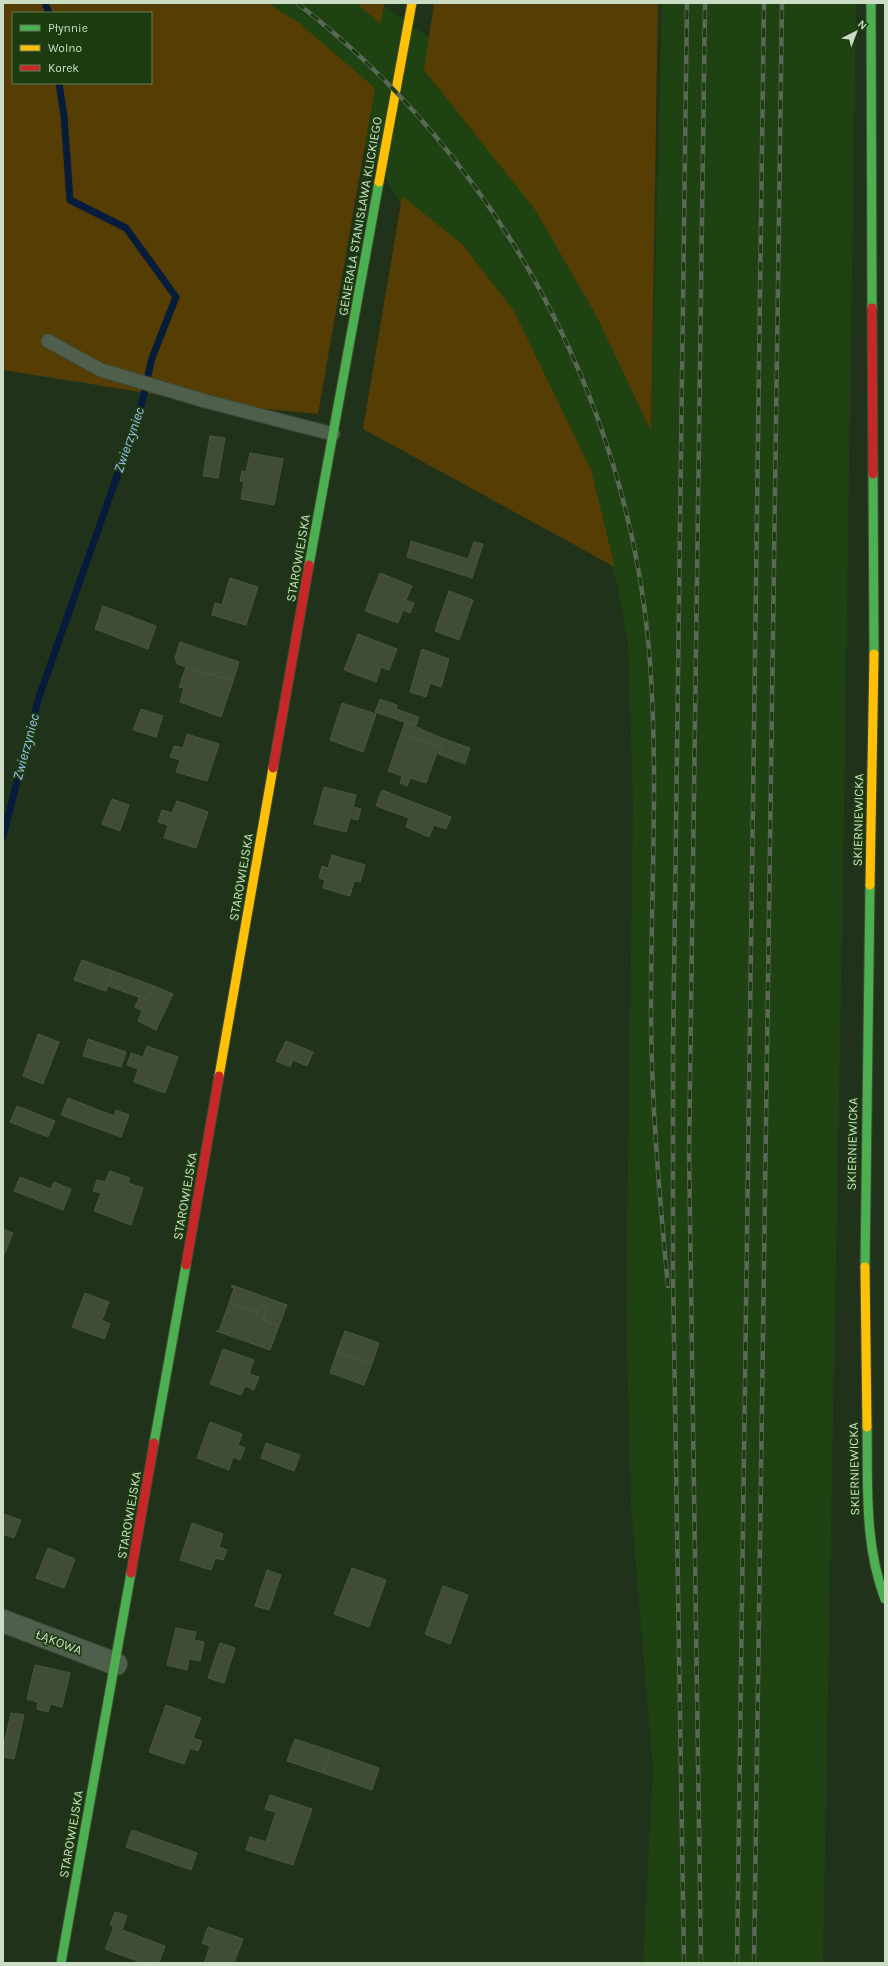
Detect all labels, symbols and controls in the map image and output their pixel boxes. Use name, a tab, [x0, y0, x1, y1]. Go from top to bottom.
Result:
legend	[12, 12, 152, 84]
north arrow	[836, 12, 876, 52]
text: N	[855, 17, 870, 32]
text: Płynnie	[48, 21, 88, 35]
text: Wolno	[48, 41, 82, 55]
text: Korek	[48, 61, 79, 75]
street label: GENERAŁA STANISŁAWA KLICKIEGO	[335, 115, 385, 317]
water label: Zwierzyniec	[110, 405, 148, 475]
street label: STAROWIEJSKA	[283, 513, 313, 603]
water label: Zwierzyniec	[9, 711, 43, 782]
street label: SKIERNIEWICKA	[850, 773, 866, 867]
street label: STAROWIEJSKA	[226, 832, 256, 922]
street label: SKIERNIEWICKA	[844, 1097, 860, 1191]
street label: STAROWIEJSKA	[170, 1151, 200, 1241]
street label: SKIERNIEWICKA	[846, 1422, 862, 1516]
street label: STAROWIEJSKA	[114, 1470, 144, 1560]
street label: ŁĄKOWA	[34, 1626, 85, 1658]
street label: STAROWIEJSKA	[56, 1789, 86, 1879]

